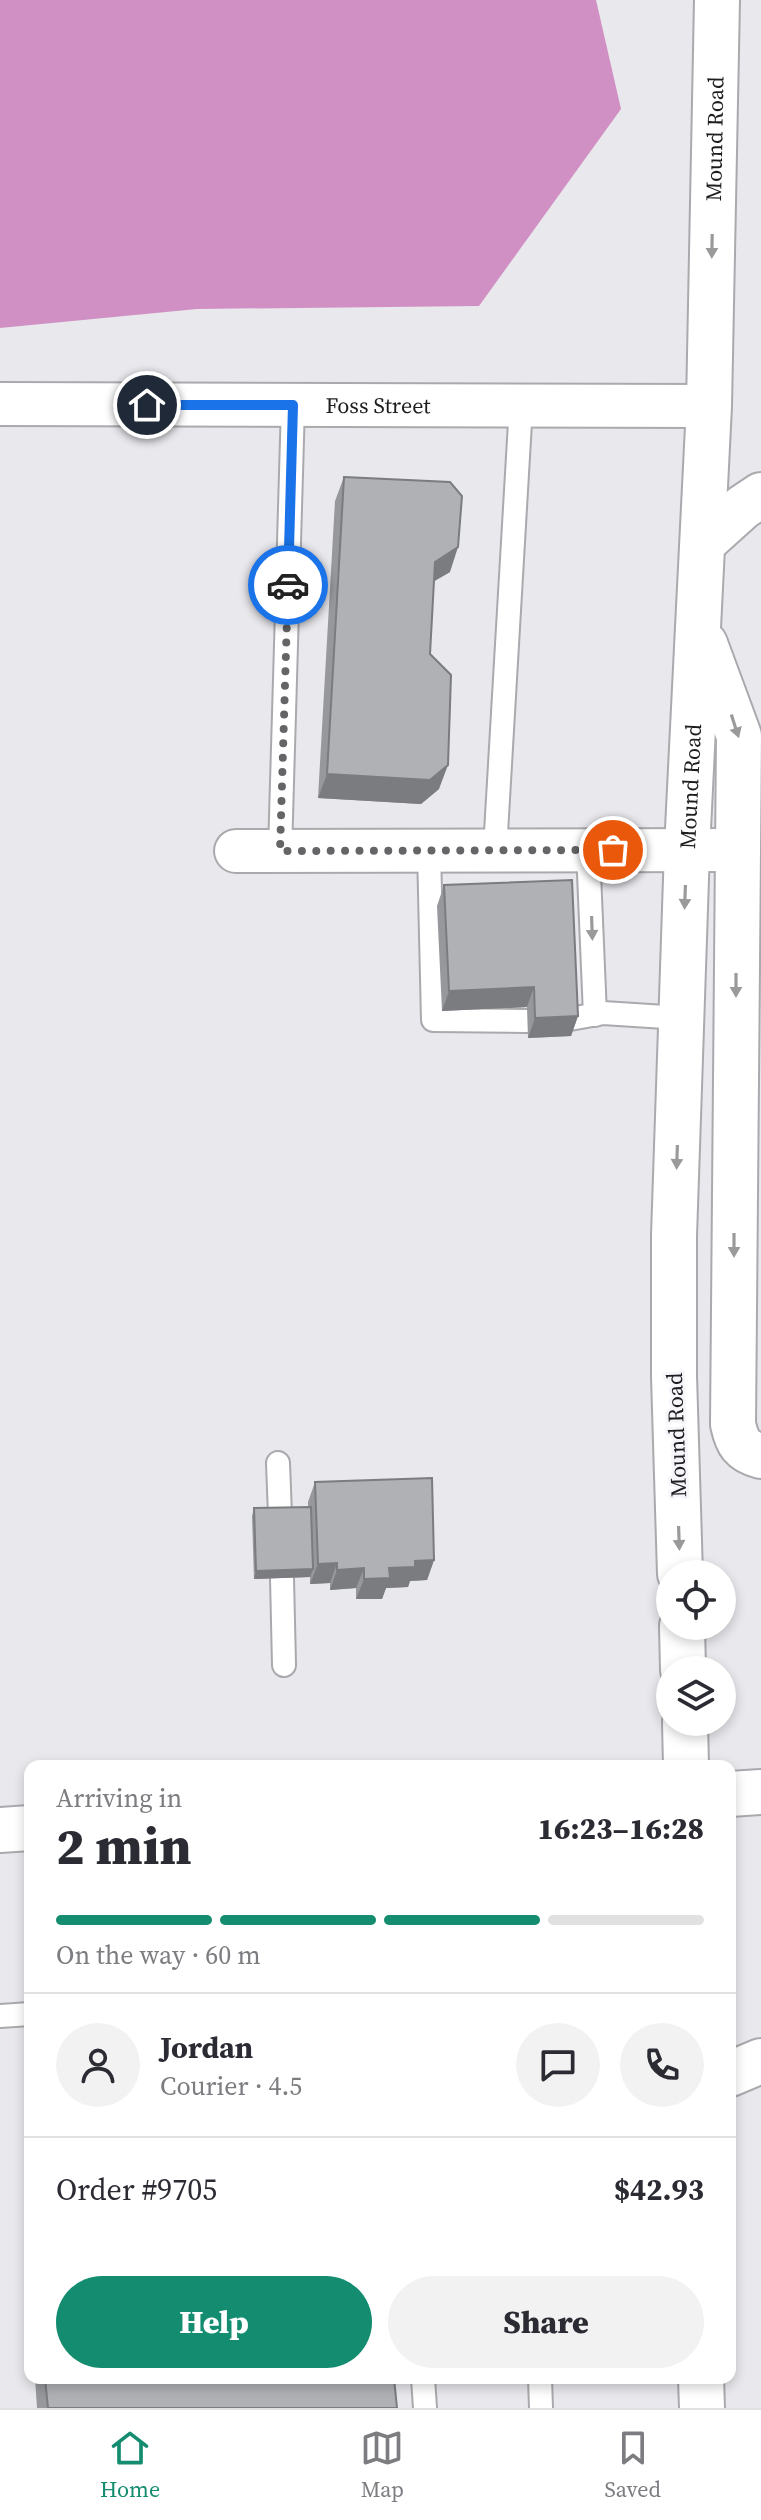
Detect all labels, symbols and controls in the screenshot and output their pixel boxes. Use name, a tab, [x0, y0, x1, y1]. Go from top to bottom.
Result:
street label: Mound Road	[698, 76, 731, 202]
one-way arrow	[706, 234, 719, 259]
pin	[113, 371, 181, 439]
icon: home	[125, 383, 169, 427]
street label: Foss Street	[325, 390, 431, 420]
courier	[248, 545, 328, 625]
icon: car	[266, 563, 310, 607]
one-way arrow	[729, 714, 742, 738]
street label: Mound Road	[672, 723, 708, 850]
pin	[579, 816, 647, 884]
icon: bag	[591, 828, 635, 872]
one-way arrow	[679, 885, 692, 910]
one-way arrow	[585, 916, 598, 941]
one-way arrow	[730, 973, 742, 998]
one-way arrow	[670, 1145, 683, 1170]
one-way arrow	[728, 1233, 740, 1258]
street label: Mound Road	[659, 1372, 693, 1498]
one-way arrow	[673, 1526, 686, 1551]
map controls	[656, 1560, 736, 1736]
button: locate	[656, 1560, 736, 1640]
button: layers	[656, 1656, 736, 1736]
text: Arriving in	[56, 1780, 182, 1816]
text: 16:23–16:28	[537, 1808, 704, 1849]
text: 2 min	[56, 1810, 192, 1881]
text: On the way · 60 m	[56, 1937, 261, 1973]
button: person	[56, 2023, 140, 2107]
button: chat	[516, 2023, 600, 2107]
button: phone	[620, 2023, 704, 2107]
text: Jordan	[160, 2027, 253, 2068]
text: Courier · 4.5	[160, 2068, 302, 2104]
text: Order #9705	[56, 2169, 217, 2210]
text: $42.93	[614, 2169, 704, 2210]
button: Help	[56, 2276, 372, 2368]
button: Share	[388, 2276, 704, 2368]
tab: Home	[100, 2426, 160, 2504]
tab: Map	[360, 2426, 404, 2504]
tab: Saved	[605, 2426, 661, 2504]

